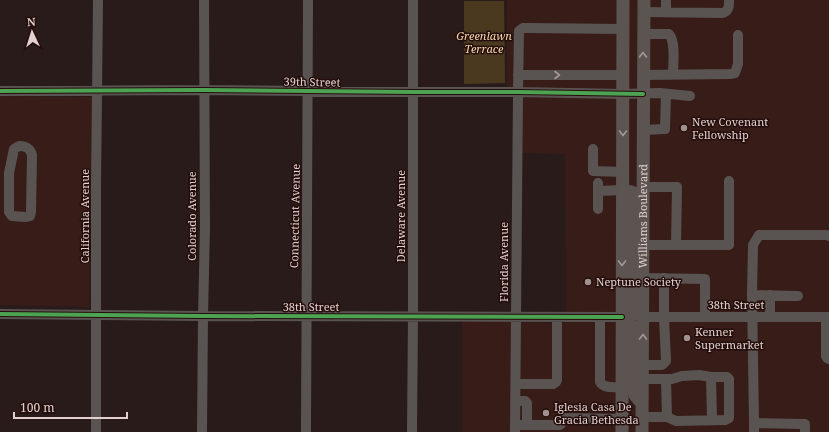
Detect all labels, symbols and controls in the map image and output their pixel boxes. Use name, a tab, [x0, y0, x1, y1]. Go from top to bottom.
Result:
north arrow	[12, 12, 52, 52]
text: N	[26, 14, 36, 29]
park label: Greenlawn Terrace	[456, 28, 512, 56]
one-way arrow	[639, 52, 647, 58]
one-way arrow	[554, 71, 560, 79]
street label: 39th Street	[284, 74, 341, 89]
place label: New Covenant Fellowship	[692, 114, 768, 142]
marker: New Covenant Fellowship	[679, 123, 689, 133]
one-way arrow	[619, 130, 627, 136]
street label: Connecticut Avenue	[286, 164, 303, 268]
street label: Williams Boulevard	[635, 164, 650, 268]
street label: California Avenue	[77, 169, 92, 263]
street label: Delaware Avenue	[393, 170, 408, 262]
street label: Colorado Avenue	[184, 171, 199, 261]
street label: Florida Avenue	[496, 222, 511, 302]
one-way arrow	[618, 260, 626, 266]
place label: Neptune Society	[596, 274, 682, 289]
marker: Neptune Society	[583, 277, 593, 287]
street label: 38th Street	[708, 297, 764, 312]
street label: 38th Street	[283, 299, 339, 314]
place label: Kenner Supermarket	[695, 324, 764, 352]
marker: Kenner Supermarket	[682, 333, 692, 343]
one-way arrow	[639, 334, 647, 340]
scale bar	[14, 394, 127, 420]
text: 100 m	[20, 399, 55, 416]
place label: Iglesia Casa De Gracia Bethesda	[554, 399, 639, 427]
marker: Iglesia Casa De Gracia Bethesda	[541, 408, 551, 418]

